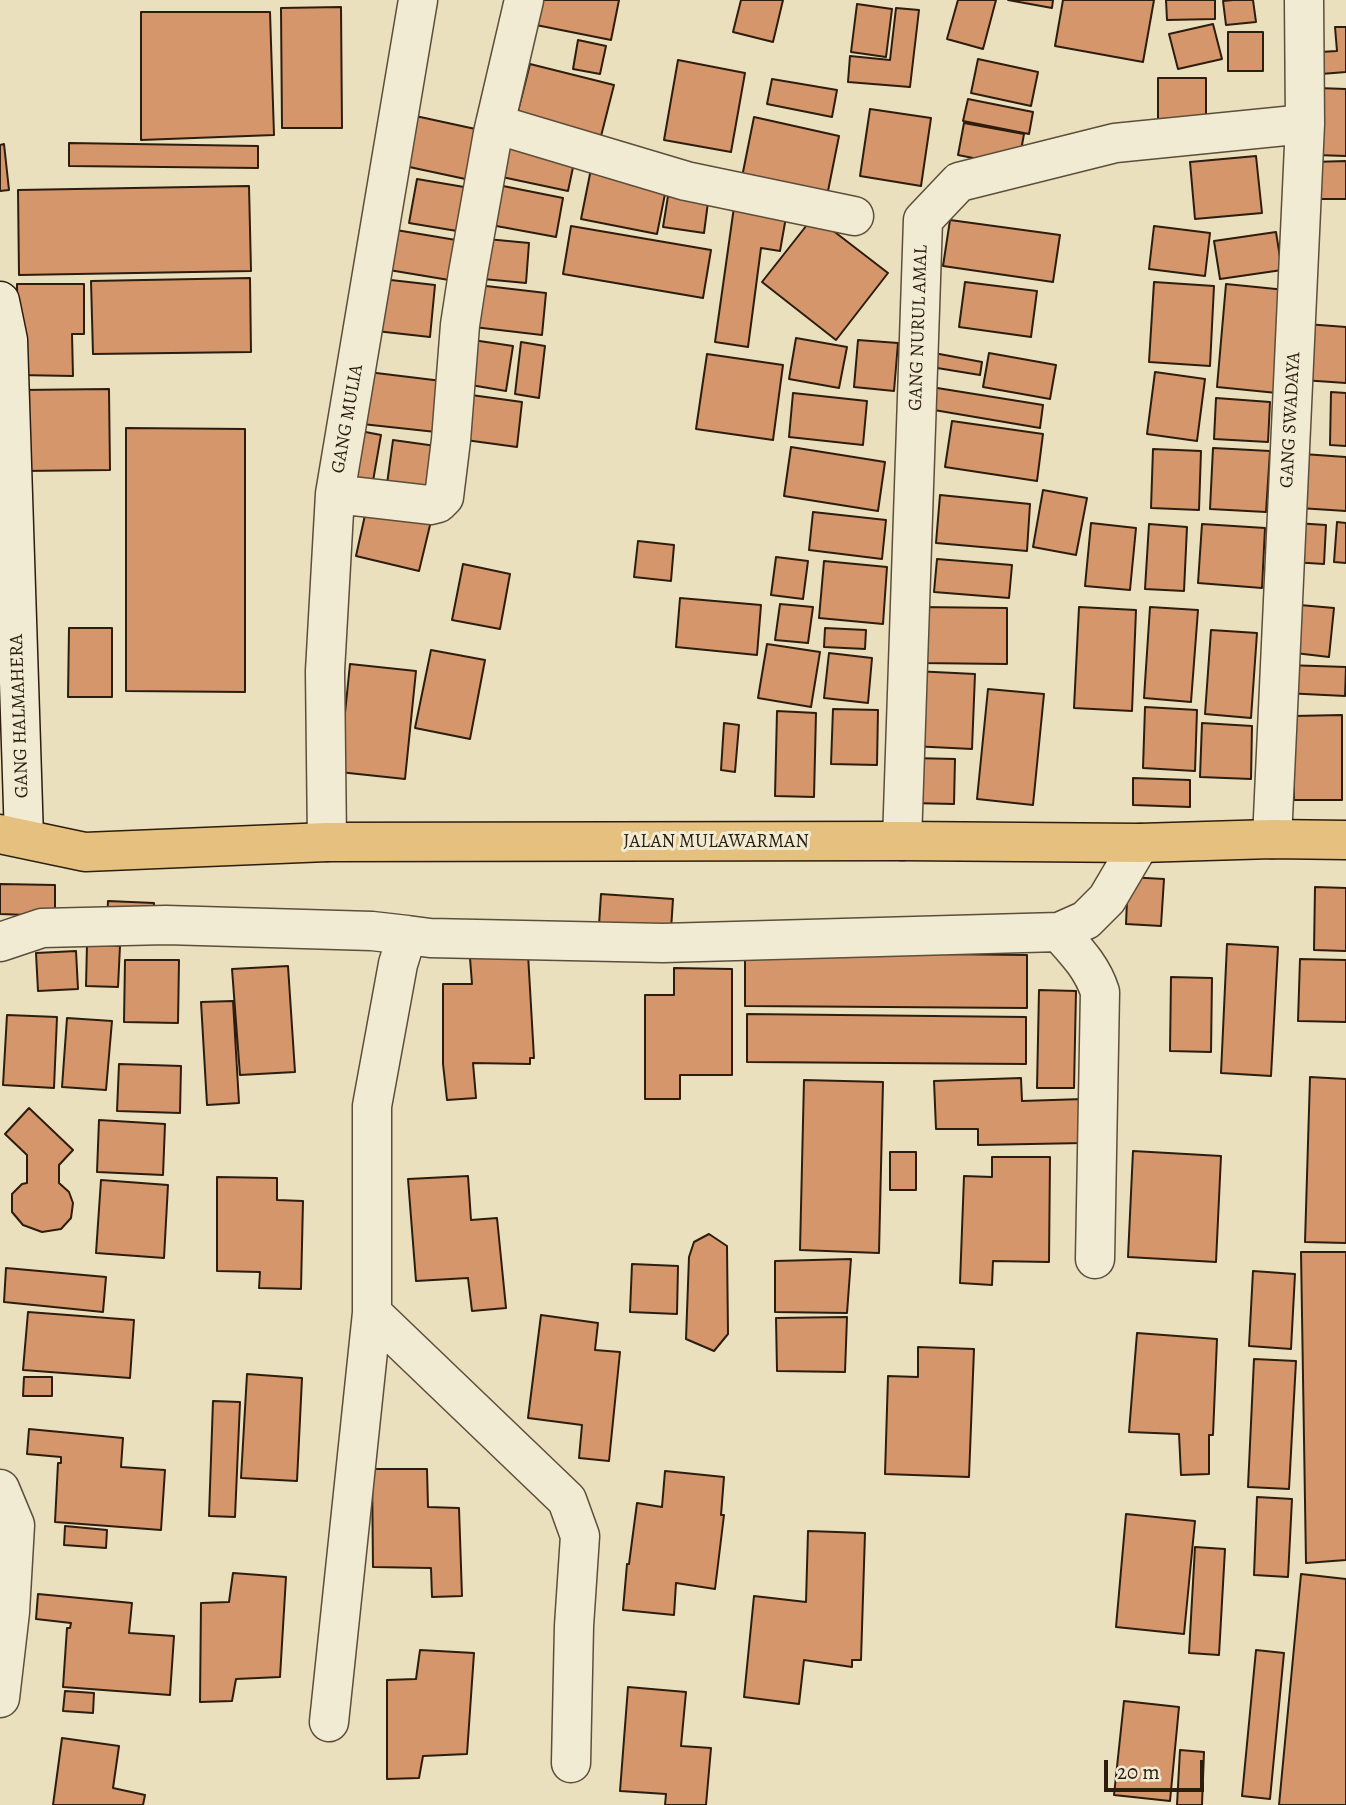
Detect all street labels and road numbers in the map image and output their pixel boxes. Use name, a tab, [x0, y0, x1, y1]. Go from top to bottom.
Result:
street label: GANG NURUL AMAL	[905, 245, 933, 411]
street label: GANG SWADAYA	[1276, 351, 1306, 489]
street label: GANG MULIA	[327, 363, 369, 475]
street label: GANG HALMAHERA	[6, 634, 34, 798]
street label: JALAN MULAWARMAN	[623, 831, 809, 853]

